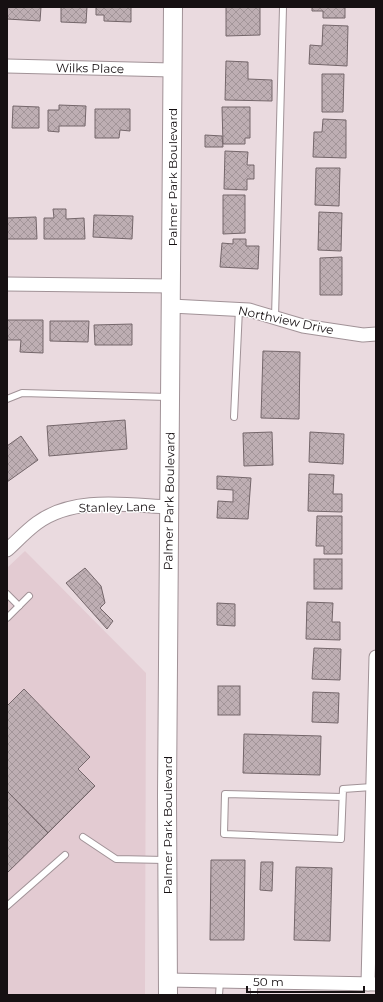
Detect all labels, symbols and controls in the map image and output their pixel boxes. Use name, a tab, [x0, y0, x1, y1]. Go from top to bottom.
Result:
street label: Wilks Place	[56, 60, 124, 76]
street label: Palmer Park Boulevard	[165, 108, 180, 246]
street label: Northview Drive	[237, 303, 335, 337]
street label: Palmer Park Boulevard	[160, 432, 178, 570]
street label: Stanley Lane	[78, 499, 156, 515]
street label: Palmer Park Boulevard	[160, 756, 175, 894]
scale bar	[247, 968, 364, 994]
text: 50 m	[253, 974, 284, 989]

